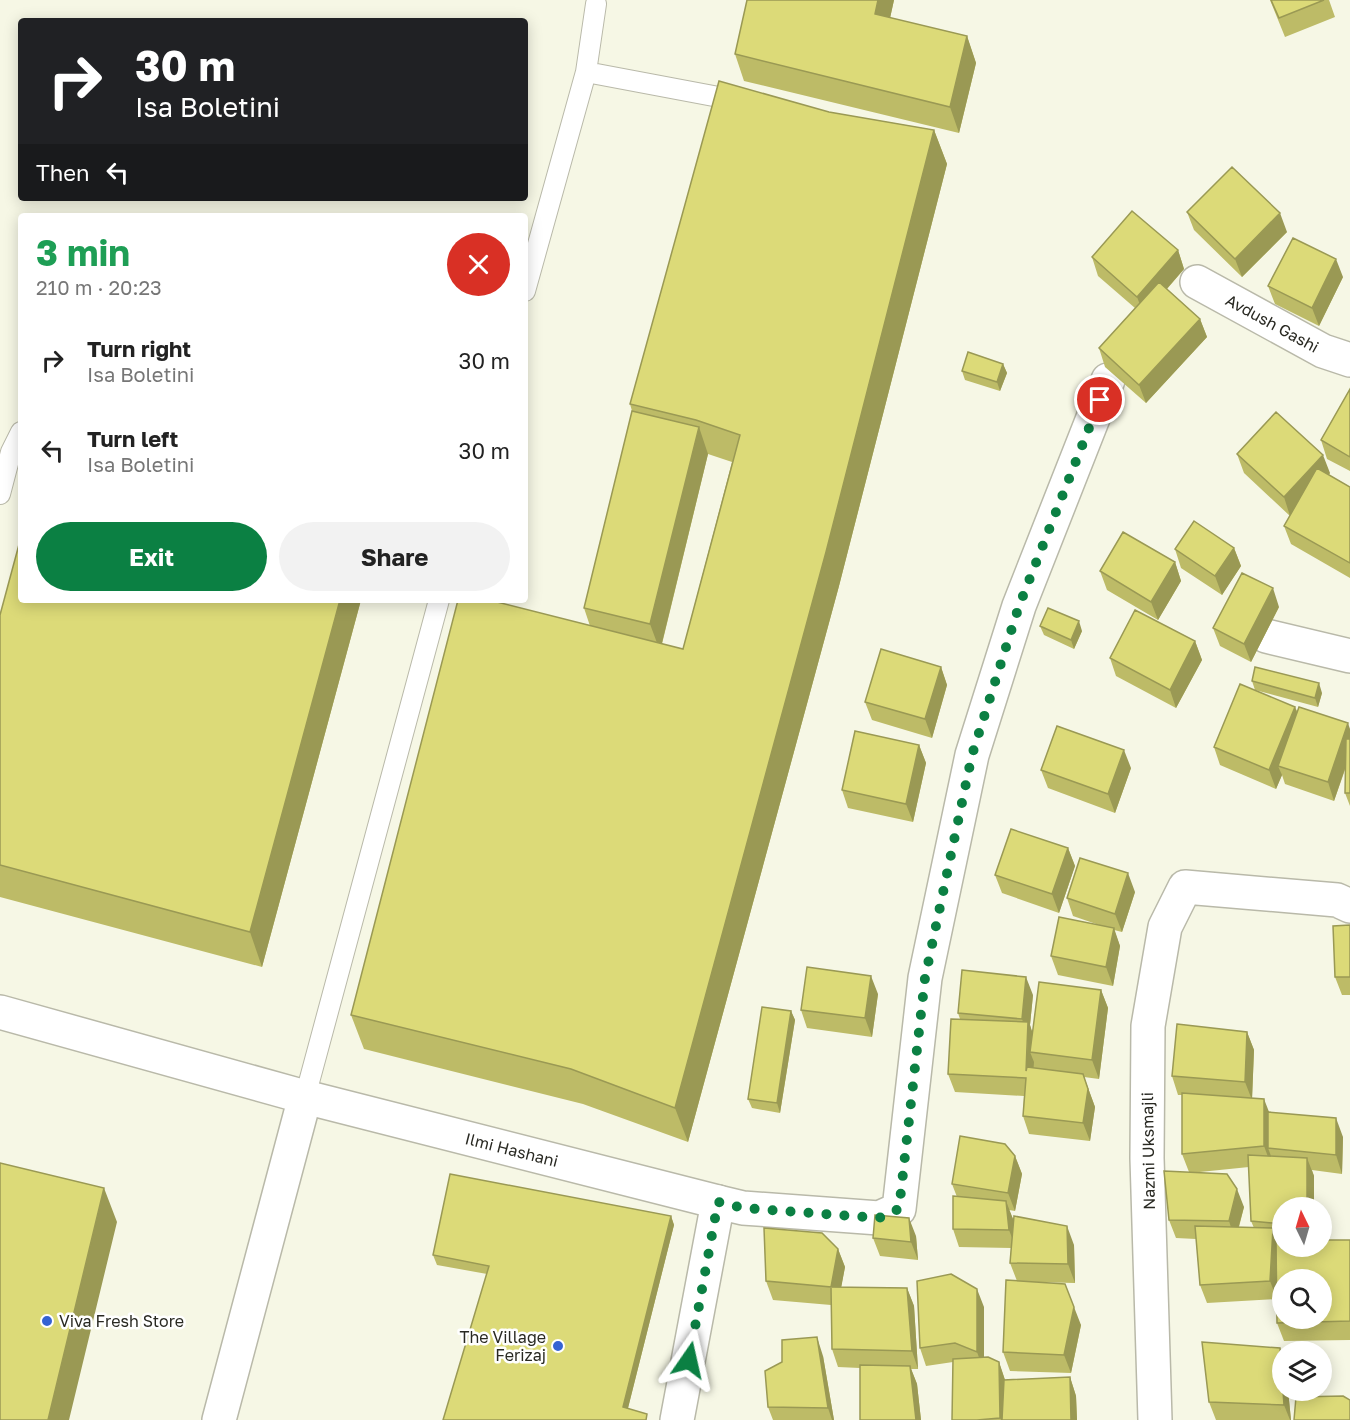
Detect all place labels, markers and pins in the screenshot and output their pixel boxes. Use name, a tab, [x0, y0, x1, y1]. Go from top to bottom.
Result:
pin	[1074, 374, 1125, 425]
place label: Viva Fresh Store	[59, 1311, 184, 1331]
marker: Viva Fresh Store	[40, 1314, 54, 1328]
place label: The Village Ferizaj	[460, 1327, 546, 1365]
marker: The Village Ferizaj	[551, 1339, 565, 1353]

